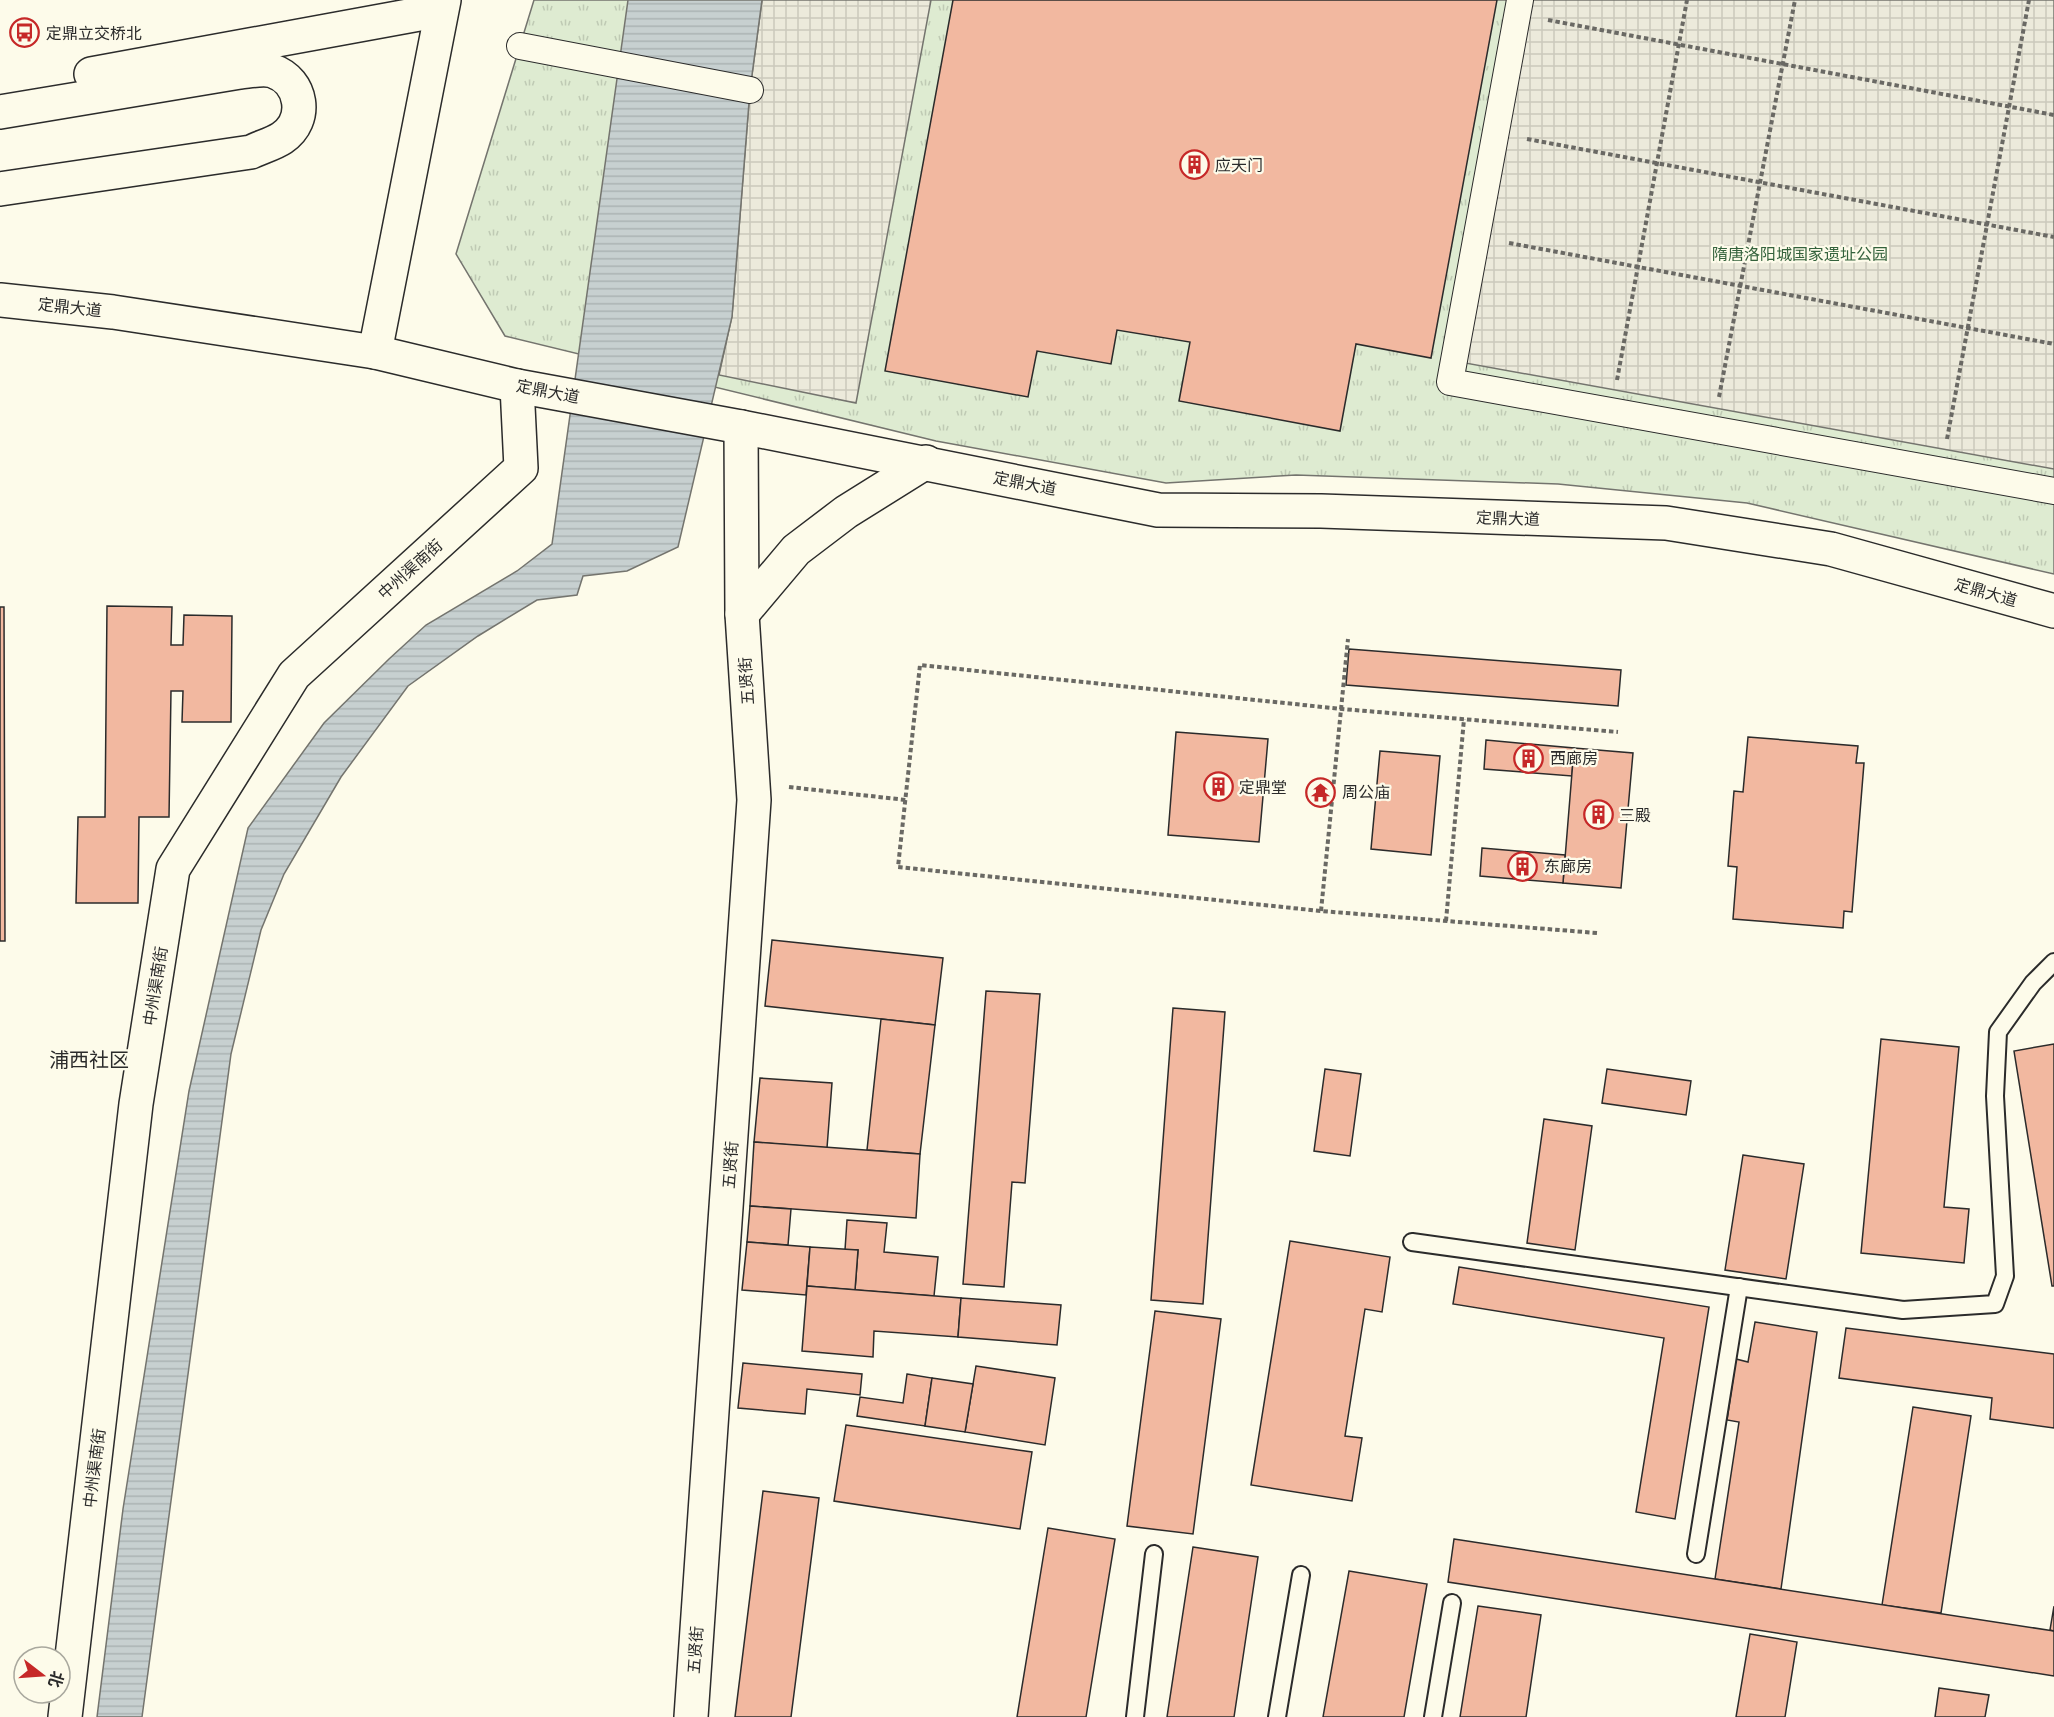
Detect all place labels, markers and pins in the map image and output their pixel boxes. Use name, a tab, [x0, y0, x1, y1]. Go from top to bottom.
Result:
bus stop icon: 定鼎立交桥北	[9, 17, 41, 49]
place label: 定鼎立交桥北	[46, 22, 142, 44]
building icon: 应天门	[1178, 149, 1210, 181]
place label: 应天门	[1215, 154, 1263, 176]
building icon: 西廊房	[1513, 742, 1545, 774]
place label: 西廊房	[1550, 747, 1598, 769]
building icon: 定鼎堂	[1202, 771, 1234, 803]
place label: 定鼎堂	[1239, 776, 1287, 798]
temple icon: 周公庙	[1305, 776, 1337, 808]
place label: 周公庙	[1342, 781, 1390, 803]
building icon: 三殿	[1582, 799, 1614, 831]
place label: 三殿	[1619, 804, 1651, 826]
building icon: 东廊房	[1507, 850, 1539, 882]
place label: 东廊房	[1544, 855, 1592, 877]

